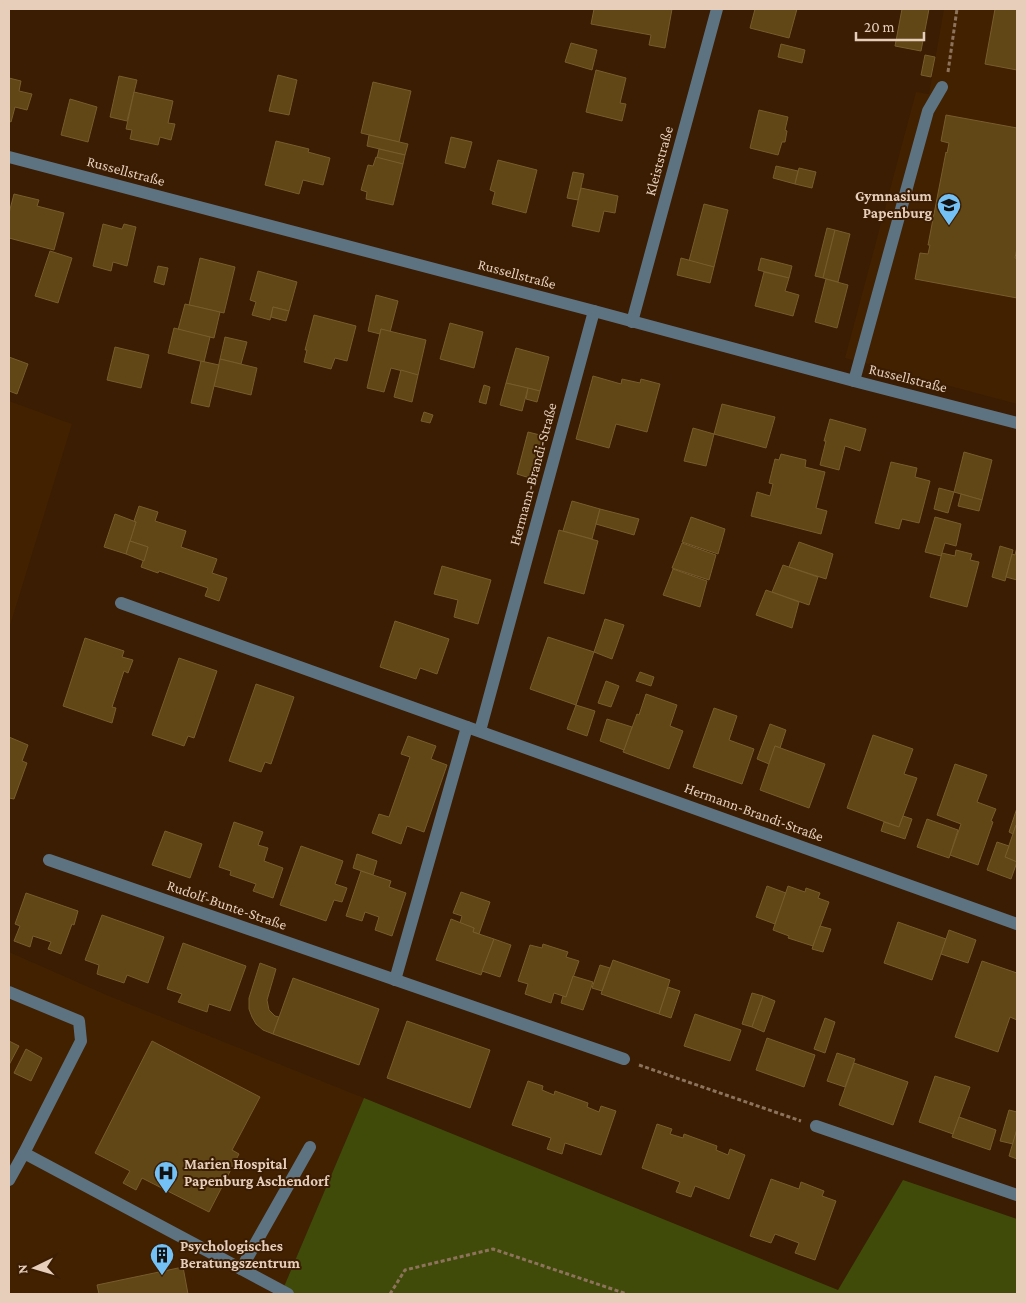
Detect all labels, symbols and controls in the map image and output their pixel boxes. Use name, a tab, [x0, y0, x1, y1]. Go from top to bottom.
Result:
scale bar	[856, 10, 924, 42]
text: 20 m	[864, 19, 895, 35]
street label: Kleiststraße	[642, 124, 676, 198]
street label: Russellstraße	[85, 153, 167, 189]
place label: Gymnasium Papenburg	[855, 188, 932, 221]
school or university icon: Gymnasium Papenburg	[936, 192, 962, 226]
street label: Russellstraße	[476, 256, 558, 292]
street label: Russellstraße	[867, 361, 949, 396]
street label: Hermann-Brandi-Straße	[506, 401, 560, 547]
street label: Hermann-Brandi-Straße	[682, 779, 826, 845]
street label: Rudolf-Bunte-Straße	[165, 877, 289, 933]
place label: Marien Hospital Papenburg Aschendorf	[184, 1156, 330, 1189]
hospital icon: Marien Hospital Papenburg Aschendorf	[153, 1160, 179, 1194]
place label: Psychologisches Beratungszentrum	[180, 1238, 300, 1271]
building icon: Psychologisches Beratungszentrum	[149, 1242, 175, 1276]
north arrow	[10, 1243, 60, 1293]
text: N	[14, 1263, 30, 1275]

